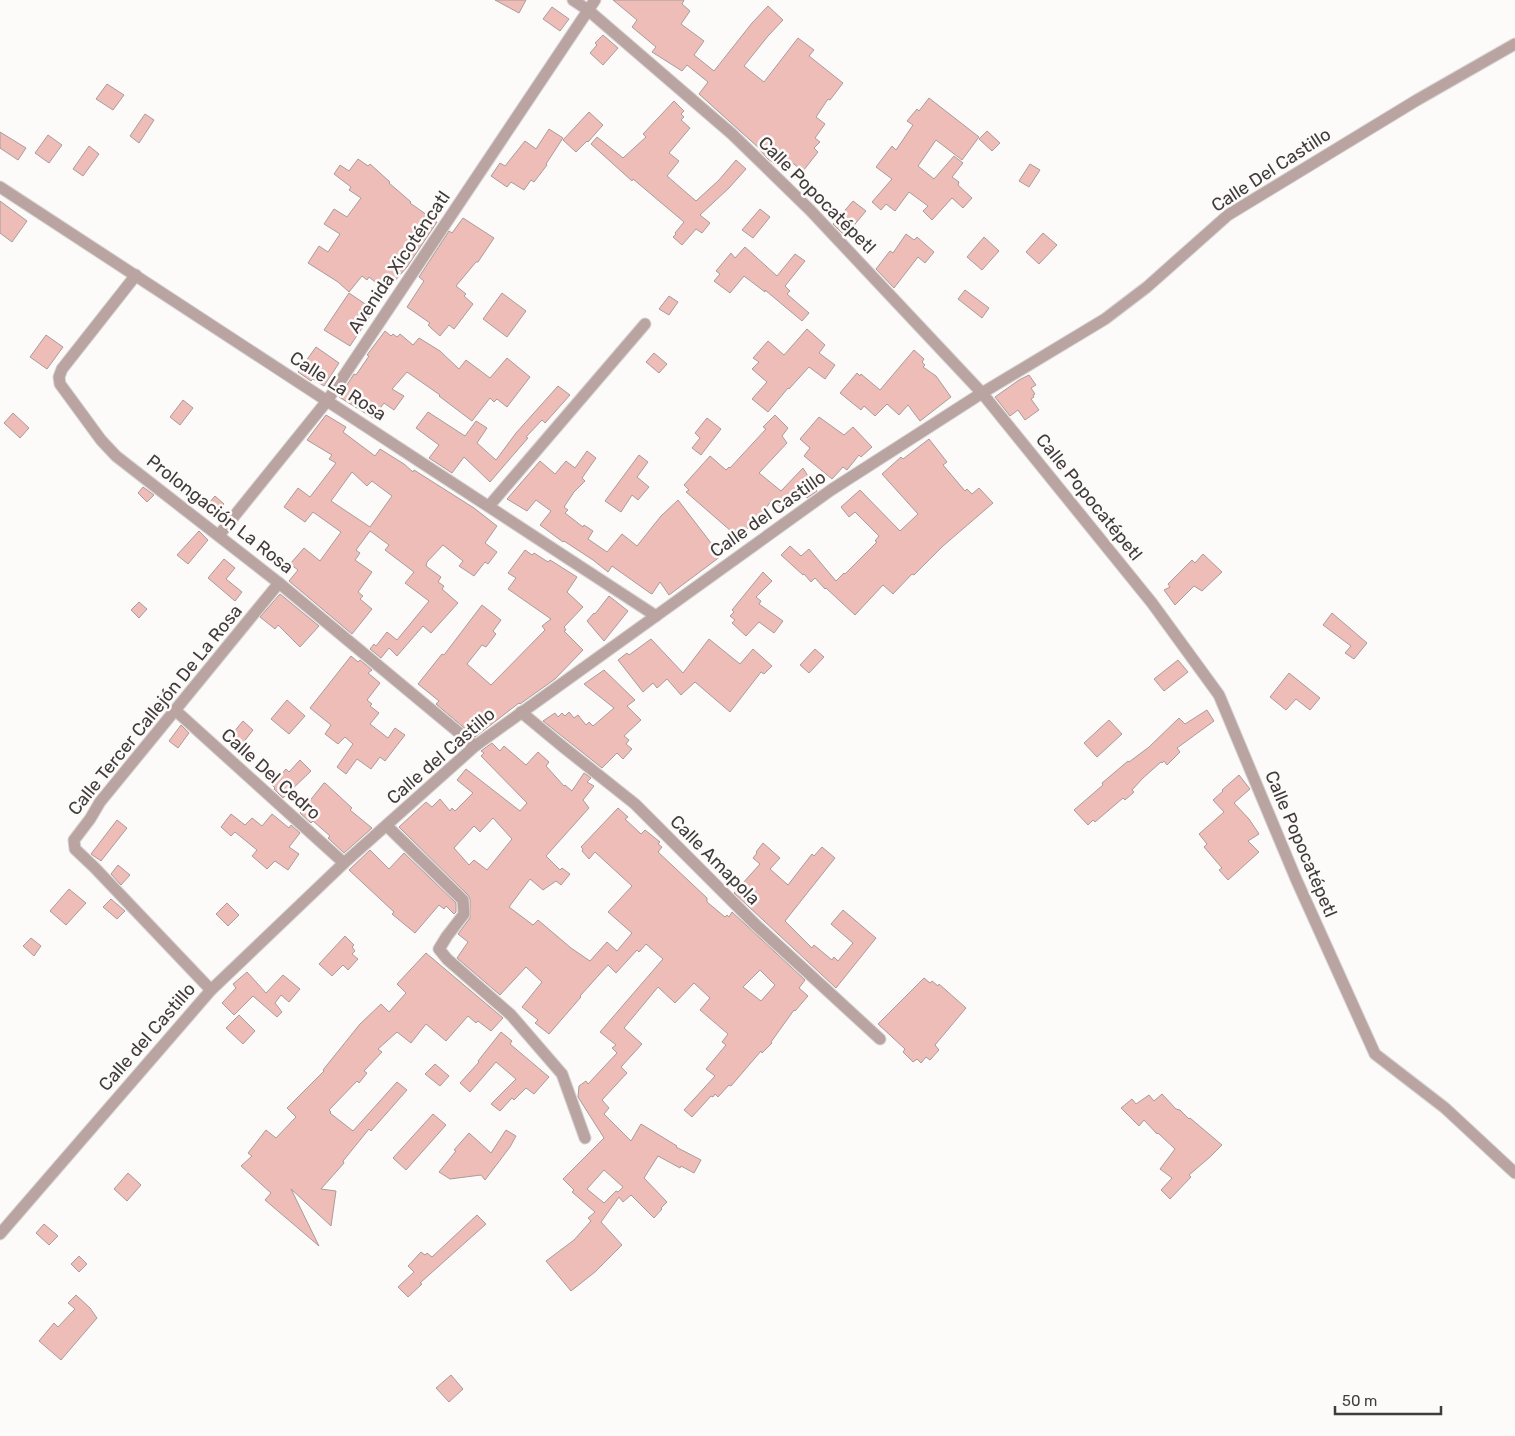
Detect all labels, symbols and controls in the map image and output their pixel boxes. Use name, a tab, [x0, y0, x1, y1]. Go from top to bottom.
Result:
street label: Calle Del Castillo	[1207, 123, 1335, 217]
street label: Calle Popocatépetl	[754, 132, 880, 258]
street label: Avenida Xicoténcatl	[343, 187, 455, 337]
street label: Calle La Rosa	[286, 347, 390, 425]
street label: Calle Popocatépetl	[1031, 429, 1147, 565]
street label: Prolongación La Rosa	[142, 450, 298, 578]
street label: Calle del Castillo	[706, 466, 830, 562]
street label: Calle Tercer Callejón De La Rosa	[63, 600, 247, 820]
street label: Calle del Castillo	[382, 703, 500, 809]
street label: Calle Del Cedro	[217, 724, 325, 824]
street label: Calle Popocatépetl	[1260, 767, 1342, 921]
street label: Calle Amapola	[665, 810, 765, 910]
street label: Calle del Castillo	[94, 978, 200, 1096]
scale bar	[1335, 1384, 1441, 1416]
text: 50 m	[1342, 1392, 1377, 1410]

